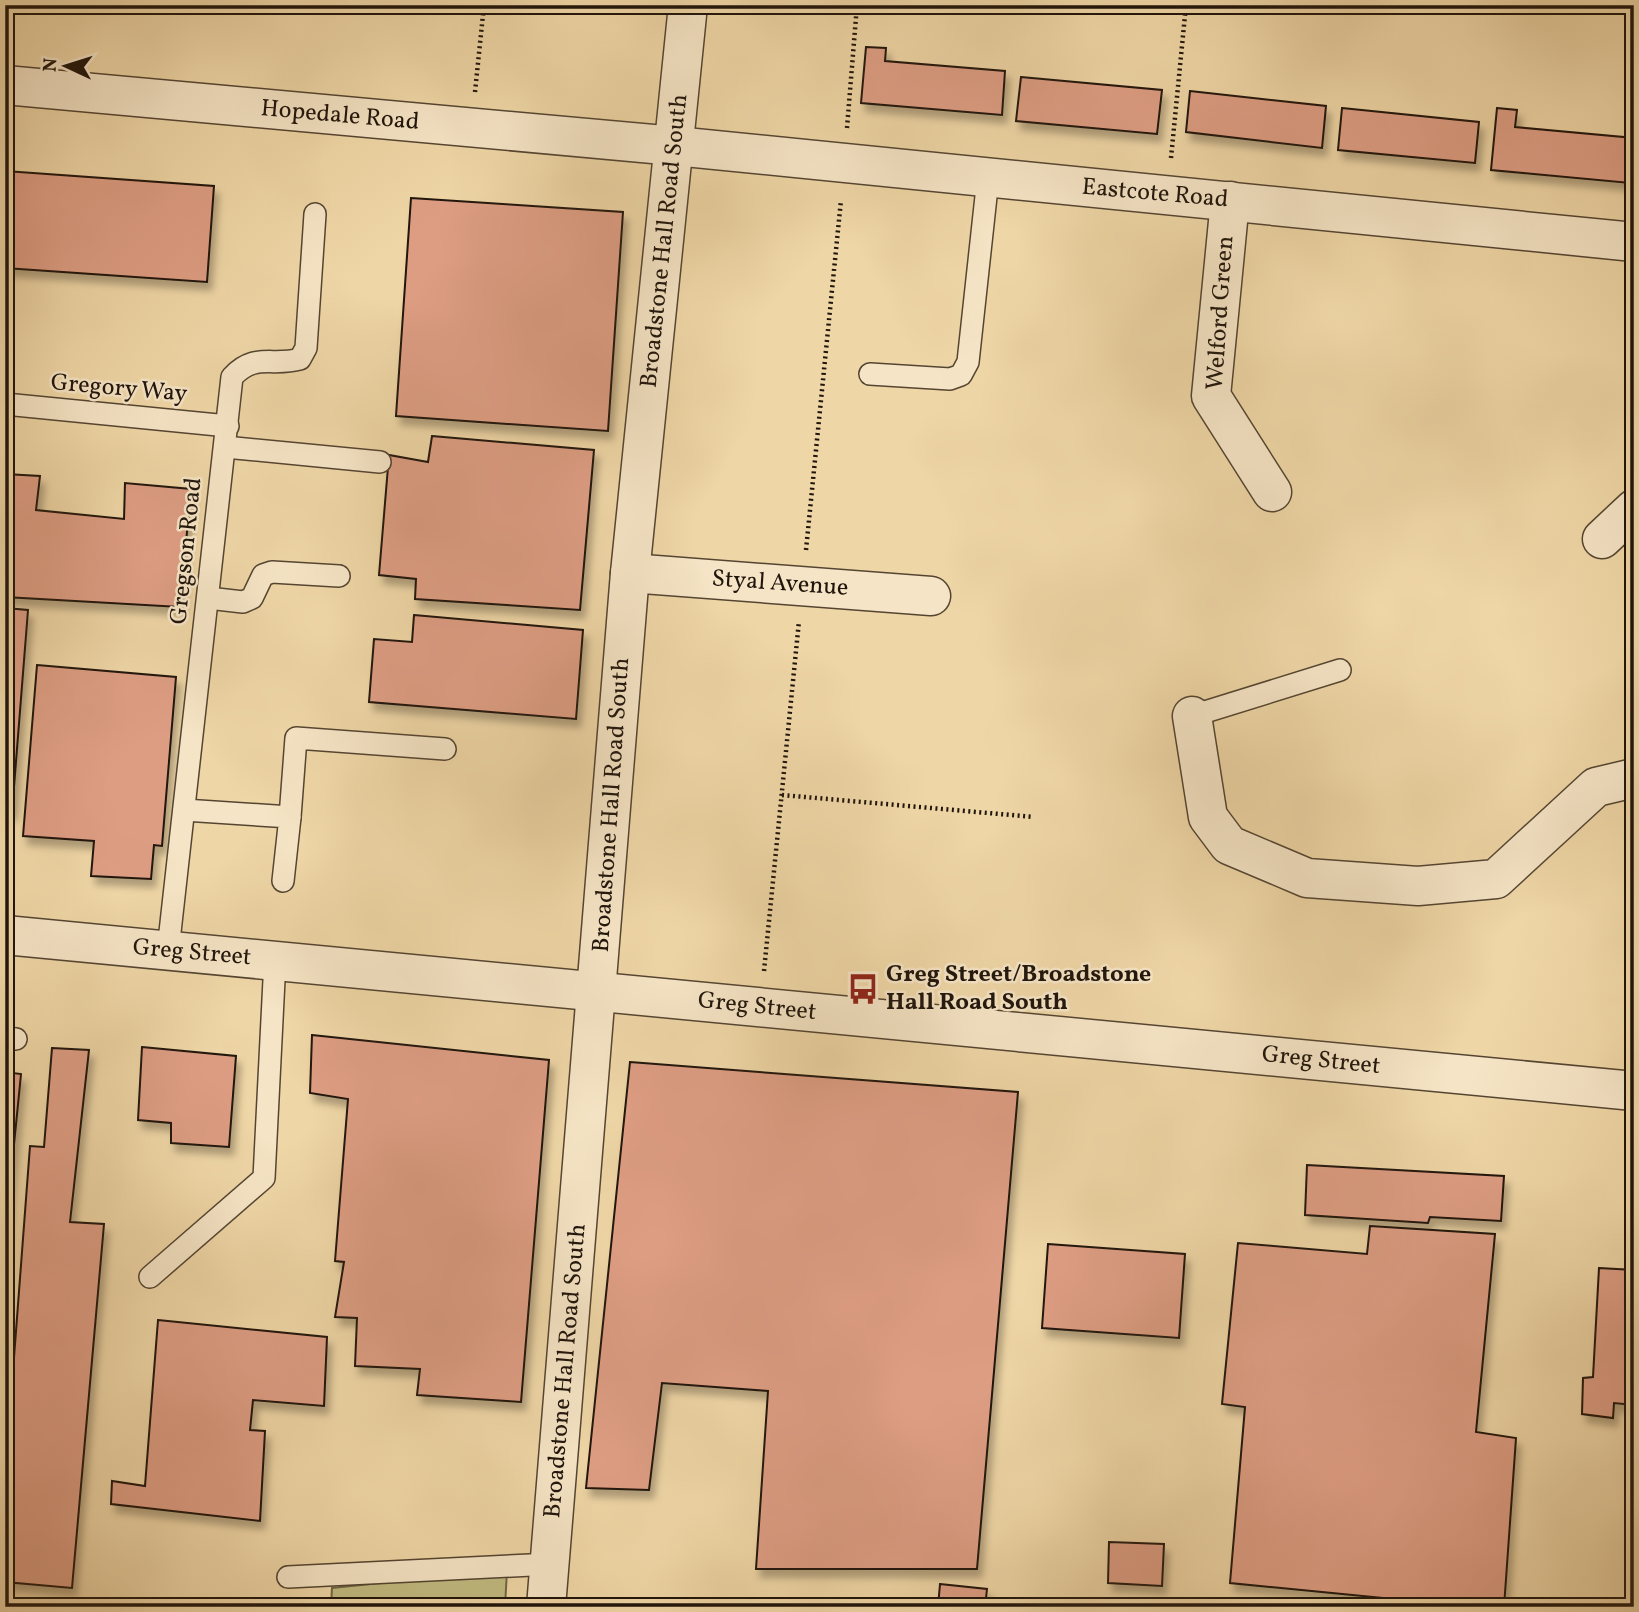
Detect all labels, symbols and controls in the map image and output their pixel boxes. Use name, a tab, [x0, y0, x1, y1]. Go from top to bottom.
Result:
north arrow	[32, 32, 102, 102]
text: N	[38, 57, 65, 73]
street label: Hopedale Road	[259, 92, 421, 140]
street label: Broadstone Hall Road South	[633, 92, 697, 390]
street label: Eastcote Road	[1080, 171, 1230, 217]
street label: Welford Green	[1199, 235, 1243, 391]
street label: Gregory Way	[49, 366, 189, 412]
street label: Gregson Road	[162, 476, 212, 626]
street label: Styal Avenue	[710, 562, 850, 606]
street label: Broadstone Hall Road South	[585, 656, 639, 954]
street label: Greg Street	[131, 931, 253, 975]
place label: Greg Street/Broadstone Hall Road South	[886, 958, 1151, 1020]
bus stop icon: Greg Street/Broadstone Hall Road South	[846, 972, 880, 1006]
street label: Greg Street	[696, 984, 818, 1030]
street label: Greg Street	[1260, 1038, 1382, 1084]
street label: Broadstone Hall Road South	[536, 1222, 596, 1520]

